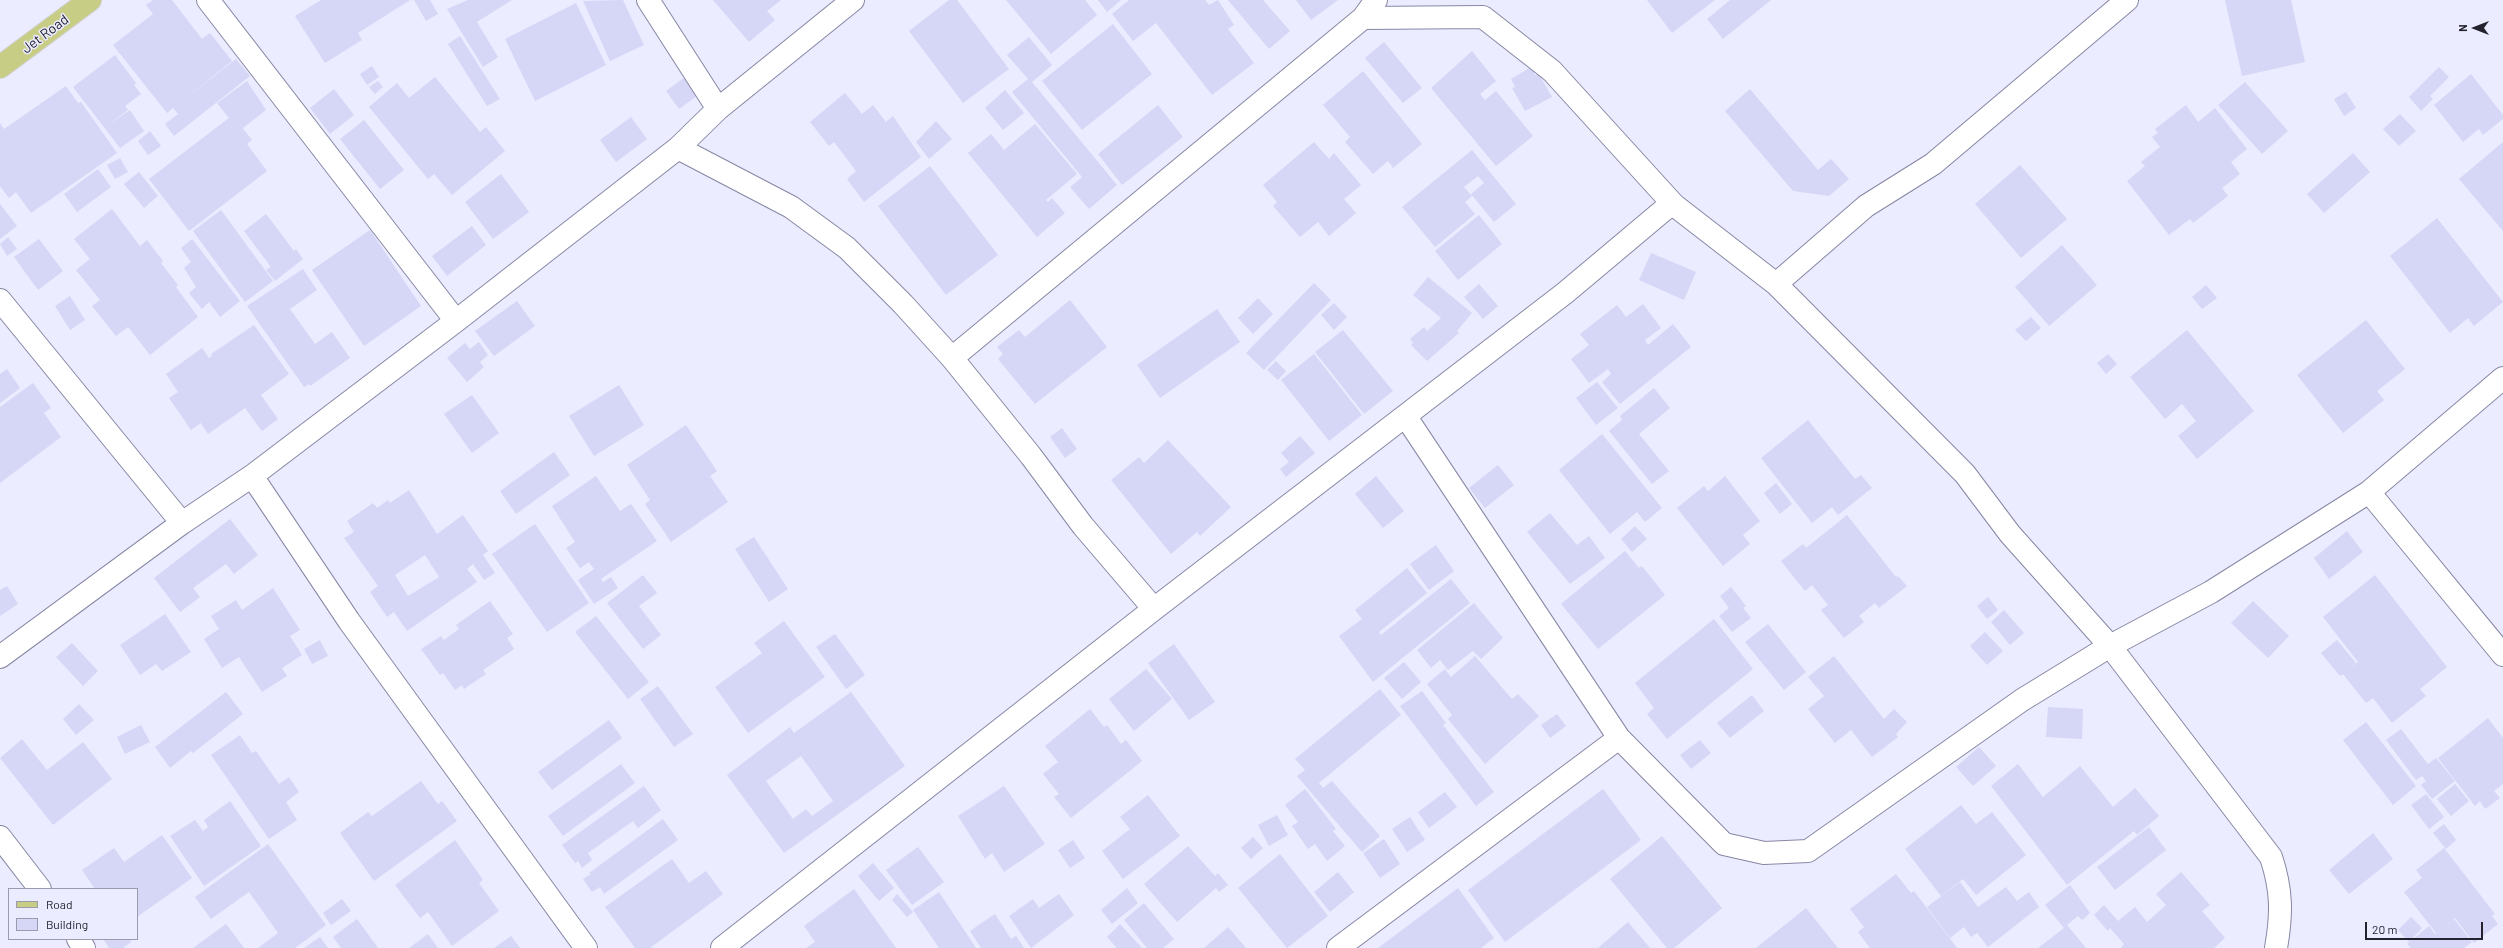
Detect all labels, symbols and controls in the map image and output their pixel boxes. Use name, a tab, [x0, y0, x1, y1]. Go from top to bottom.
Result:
north arrow	[2455, 8, 2495, 48]
street label: Jet Road	[18, 11, 72, 57]
text: N	[2456, 24, 2469, 32]
legend	[8, 888, 138, 940]
text: Road	[46, 897, 73, 911]
scale bar	[2367, 914, 2485, 940]
text: Building	[46, 917, 88, 931]
text: 20 m	[2372, 922, 2398, 936]

